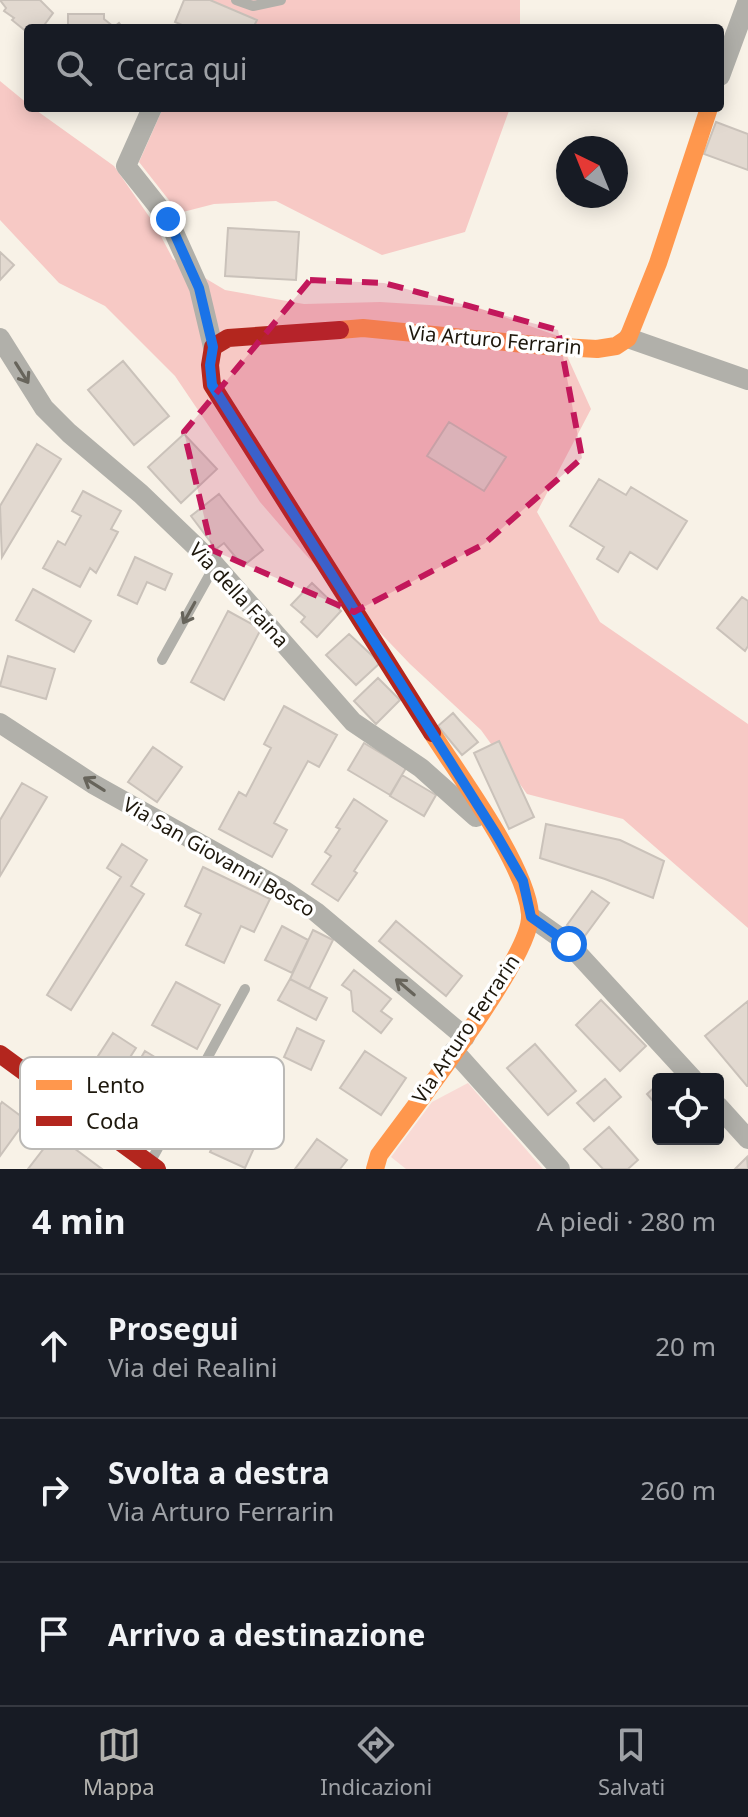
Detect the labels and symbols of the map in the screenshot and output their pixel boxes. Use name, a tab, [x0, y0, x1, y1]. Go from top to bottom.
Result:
north arrow	[556, 136, 628, 208]
route end	[150, 201, 186, 237]
street label: Via Arturo Ferrarin	[407, 318, 583, 361]
one-way arrow	[14, 361, 30, 384]
street label: Via della Faina	[184, 536, 295, 653]
one-way arrow	[181, 600, 196, 624]
one-way arrow	[83, 776, 106, 792]
street label: Via San Giovanni Bosco	[118, 790, 320, 923]
route start	[551, 926, 587, 962]
street label: Via Arturo Ferrarin	[406, 949, 525, 1108]
one-way arrow	[395, 978, 416, 996]
legend	[20, 1057, 284, 1149]
text: Lento	[86, 1069, 145, 1099]
text: Coda	[86, 1105, 139, 1135]

